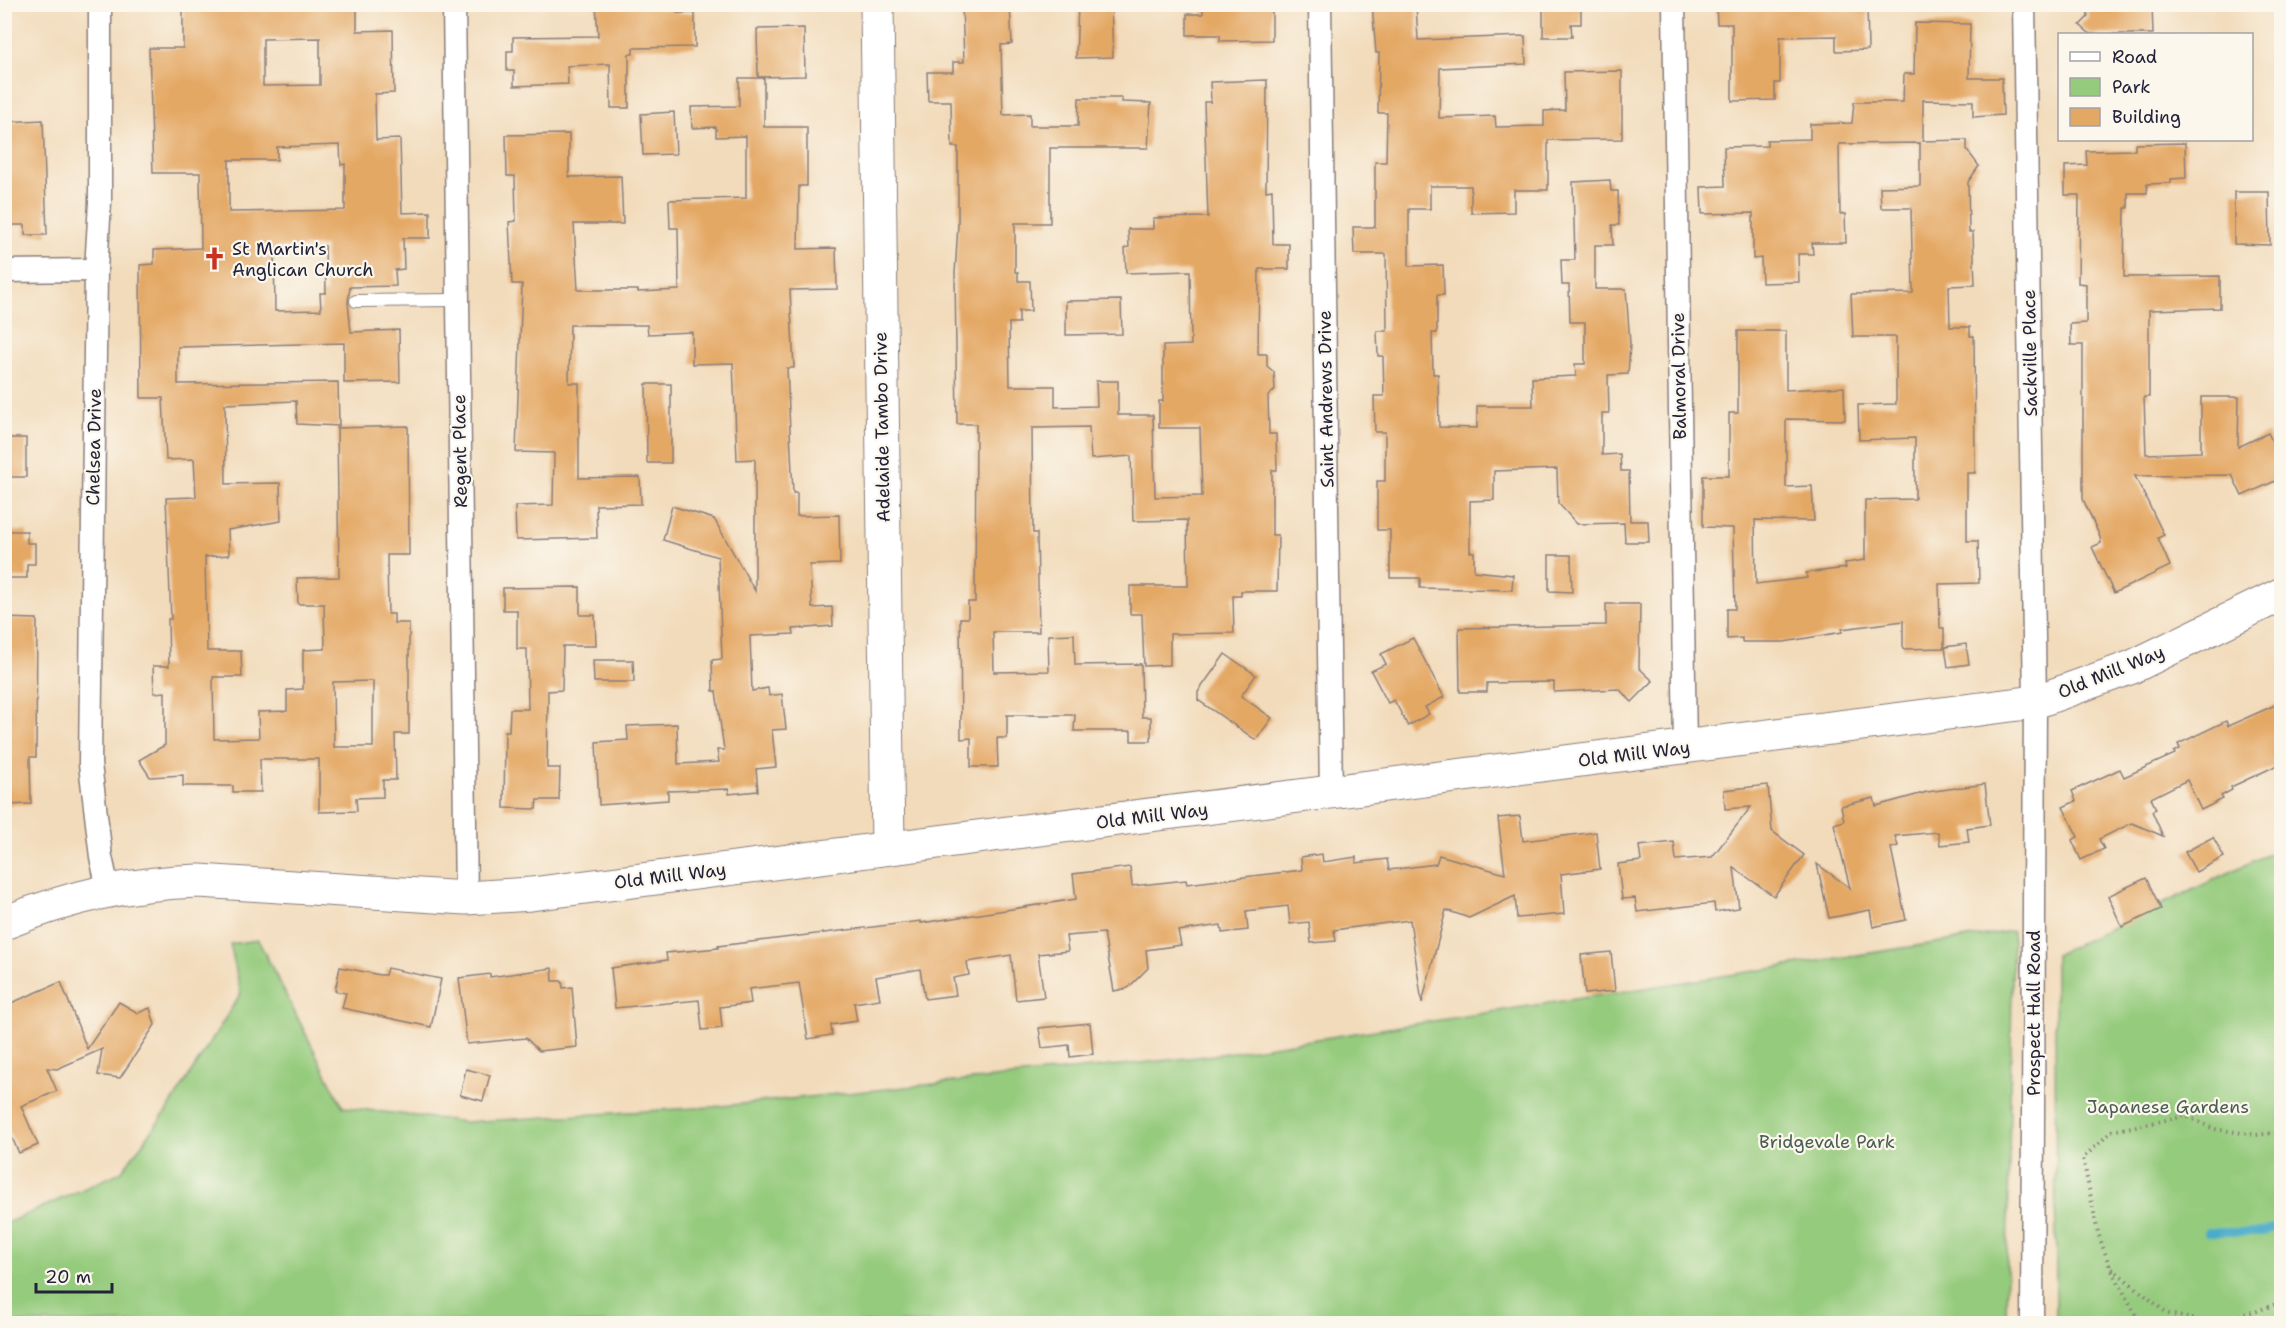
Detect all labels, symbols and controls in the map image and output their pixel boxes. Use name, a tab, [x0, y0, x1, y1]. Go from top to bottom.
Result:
legend	[2058, 33, 2253, 141]
text: Road	[2112, 45, 2157, 69]
text: Park	[2112, 75, 2151, 99]
text: Building	[2112, 105, 2181, 129]
place label: St Martin's Anglican Church	[232, 237, 374, 282]
church icon: St Martin's Anglican Church	[201, 246, 227, 272]
street label: Sackville Place	[2017, 289, 2043, 417]
street label: Saint Andrews Drive	[1312, 310, 1340, 488]
street label: Balmoral Drive	[1666, 312, 1692, 440]
street label: Adelaide Tambo Drive	[868, 331, 896, 523]
street label: Chelsea Drive	[81, 388, 107, 506]
street label: Regent Place	[447, 394, 473, 508]
street label: Old Mill Way	[2054, 640, 2168, 704]
street label: Old Mill Way	[1577, 735, 1691, 773]
street label: Old Mill Way	[1095, 797, 1209, 835]
street label: Old Mill Way	[613, 857, 727, 895]
street label: Prospect Hall Road	[2022, 930, 2046, 1096]
park label: Japanese Gardens	[2087, 1095, 2249, 1119]
park label: Bridgevale Park	[1759, 1130, 1895, 1154]
scale bar	[36, 1256, 112, 1294]
text: 20 m	[45, 1265, 91, 1289]

